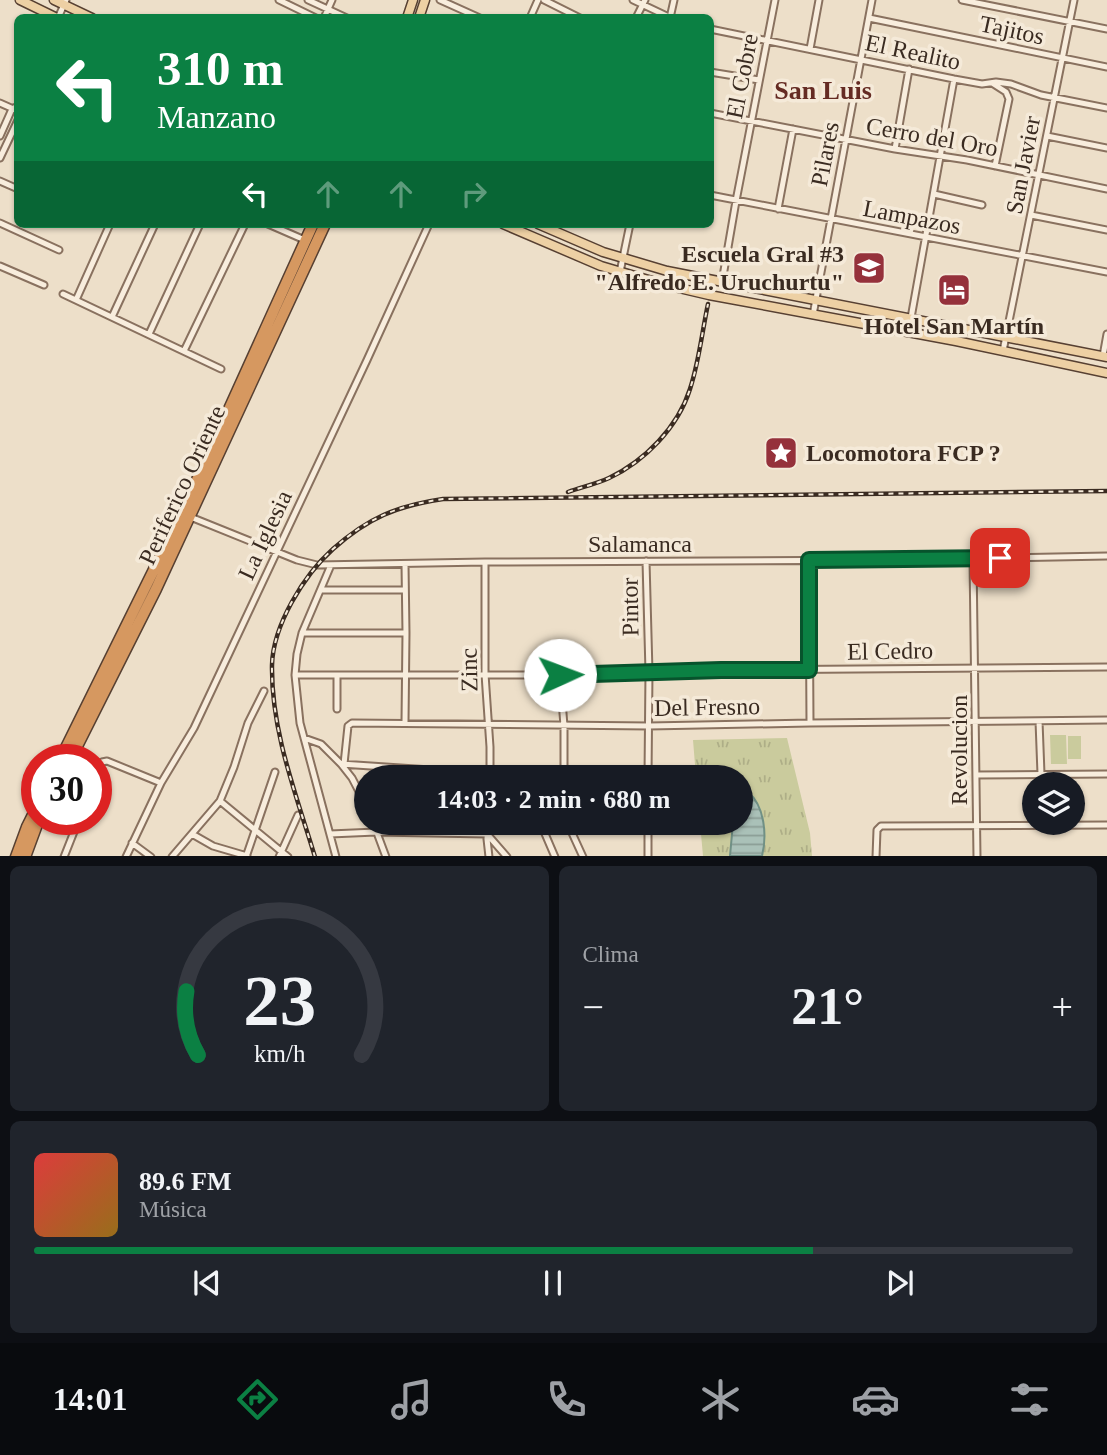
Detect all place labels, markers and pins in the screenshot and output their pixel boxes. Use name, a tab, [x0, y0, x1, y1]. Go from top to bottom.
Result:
place label: Escuela Gral #3 "Alfredo E. Uruchurtu"	[594, 241, 844, 295]
school or university icon: Escuela Gral #3 "Alfredo E. Uruchurtu"	[850, 249, 888, 287]
hotel icon: Hotel San Martín	[935, 271, 973, 309]
place label: Hotel San Martín	[864, 313, 1044, 339]
place icon: Locomotora FCP ?	[762, 434, 800, 472]
place label: Locomotora FCP ?	[806, 440, 1001, 466]
pin	[970, 528, 1030, 588]

